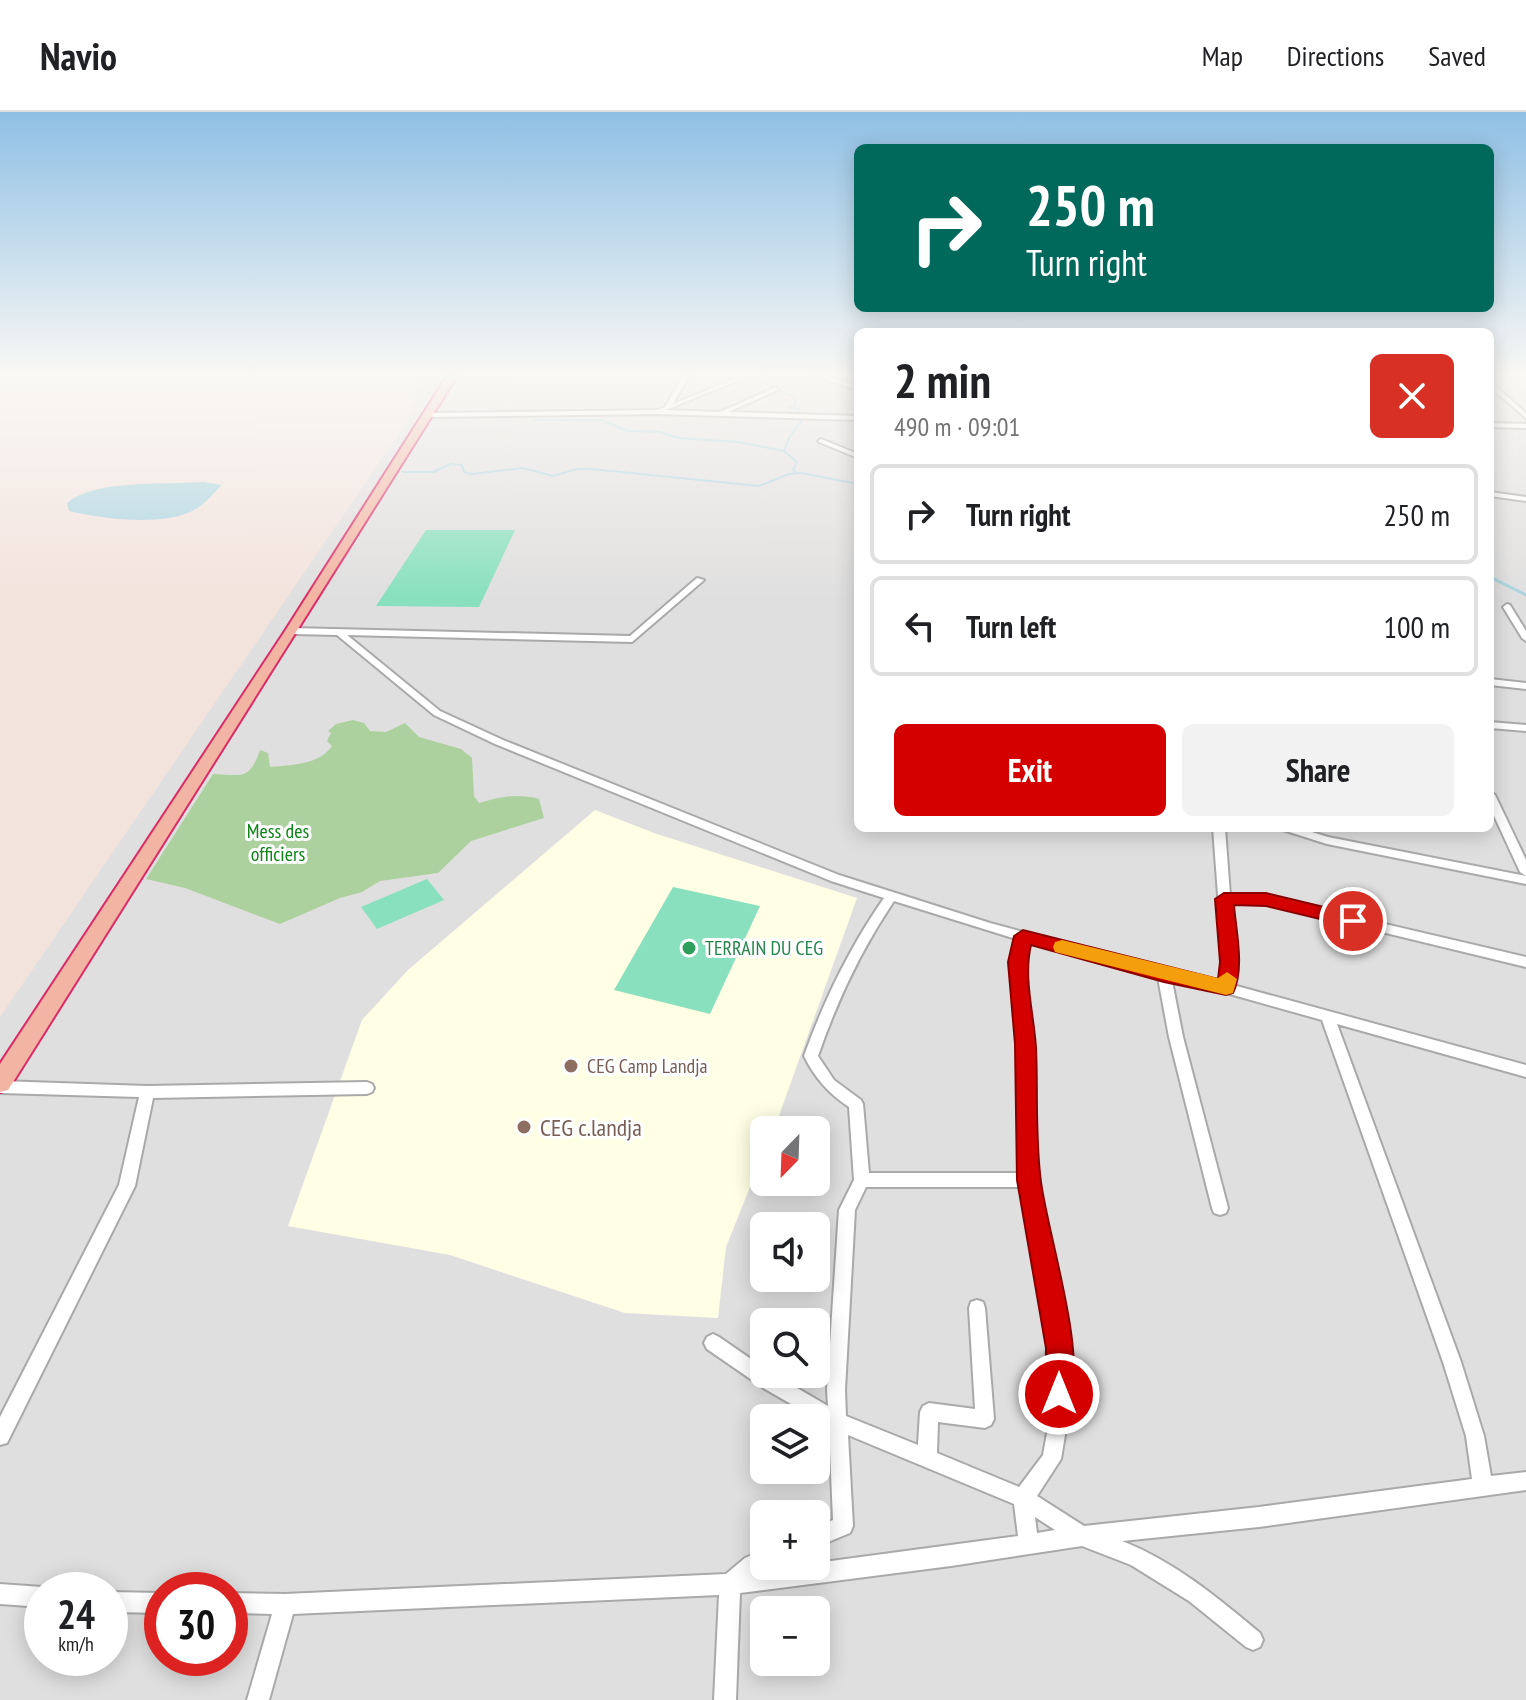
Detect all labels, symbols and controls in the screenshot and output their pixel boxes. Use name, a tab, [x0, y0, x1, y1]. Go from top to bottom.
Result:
text: Navio	[40, 31, 117, 80]
text: Map	[1202, 37, 1243, 74]
text: Directions	[1287, 37, 1384, 74]
text: Saved	[1428, 37, 1486, 74]
text: 250 m	[1026, 169, 1155, 241]
icon: right	[894, 176, 998, 280]
text: Turn right	[1026, 239, 1147, 286]
text: 2 min	[894, 349, 991, 411]
button: close	[1370, 354, 1454, 438]
text: 490 m · 09:01	[894, 410, 1020, 443]
icon: right	[898, 492, 942, 536]
text: Turn right	[966, 495, 1070, 534]
text: 250 m	[1384, 495, 1450, 534]
icon: left	[898, 604, 942, 648]
text: Turn left	[966, 607, 1056, 646]
text: 100 m	[1384, 607, 1450, 646]
button: Exit	[894, 724, 1166, 816]
button: Share	[1182, 724, 1454, 816]
park label: Mess des officiers	[247, 818, 309, 867]
pin	[1319, 887, 1387, 955]
icon: arrive	[1331, 899, 1375, 943]
place label: TERRAIN DU CEG	[705, 935, 823, 961]
marker: TERRAIN DU CEG	[680, 939, 698, 957]
place label: CEG Camp Landja	[587, 1053, 707, 1079]
marker: CEG Camp Landja	[562, 1057, 580, 1075]
place label: CEG c.landja	[540, 1112, 642, 1143]
north arrow	[750, 1116, 830, 1196]
map controls	[750, 1116, 830, 1676]
marker: CEG c.landja	[515, 1118, 533, 1136]
button: sound	[750, 1212, 830, 1292]
button: search	[750, 1308, 830, 1388]
position arrow	[1017, 1352, 1101, 1436]
button: layers	[750, 1404, 830, 1484]
button: +	[750, 1500, 830, 1580]
speed limit sign: 30	[144, 1572, 248, 1676]
text: 24	[57, 1588, 95, 1640]
button: −	[750, 1596, 830, 1676]
text: km/h	[58, 1631, 94, 1657]

